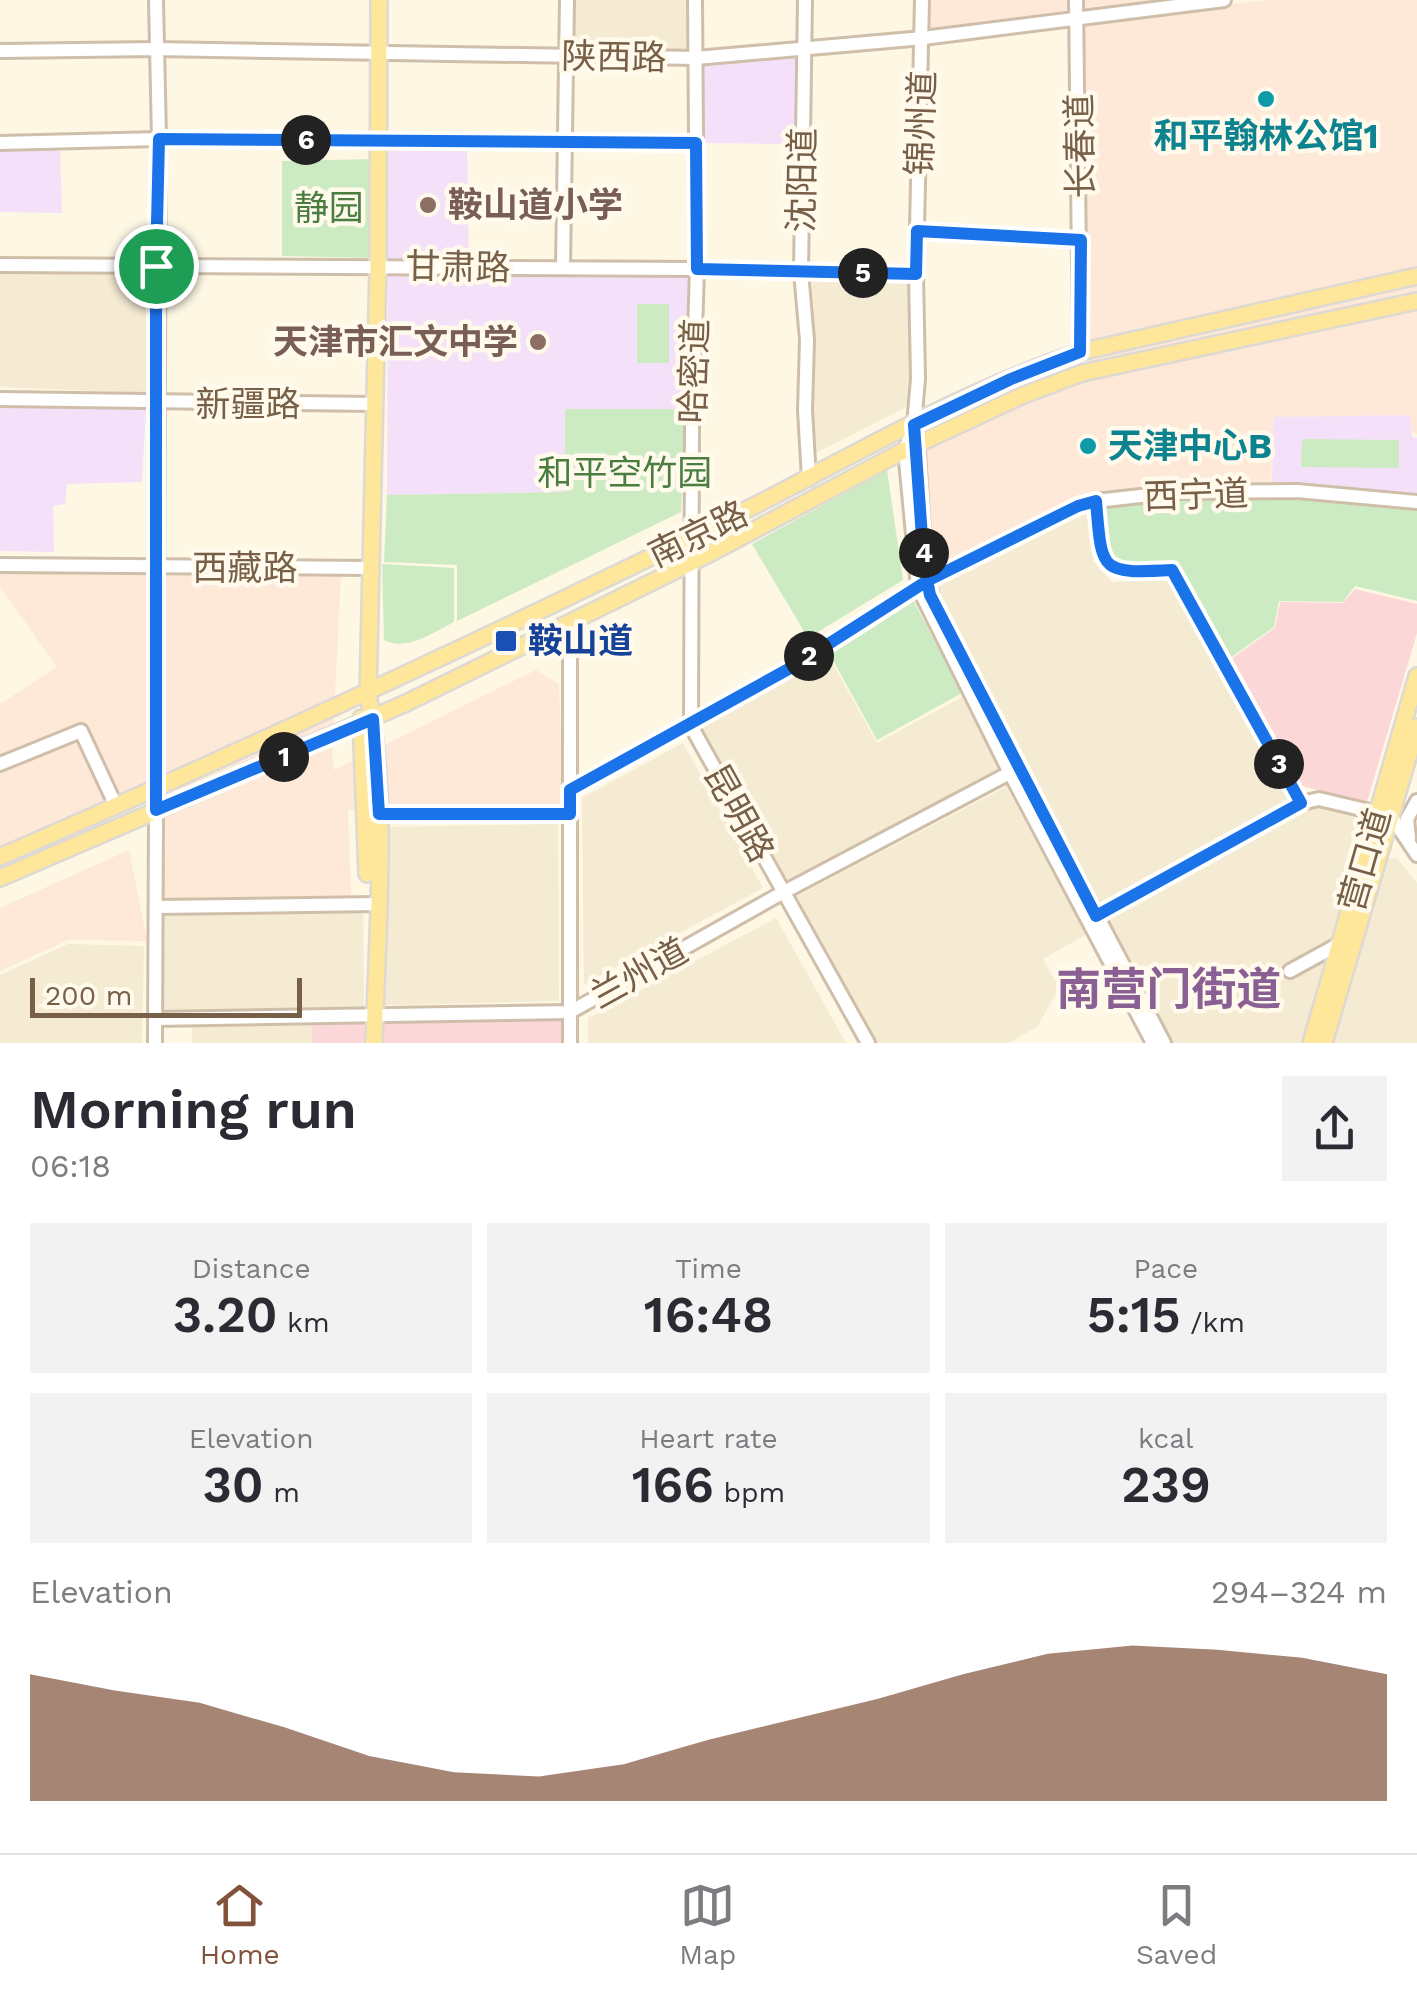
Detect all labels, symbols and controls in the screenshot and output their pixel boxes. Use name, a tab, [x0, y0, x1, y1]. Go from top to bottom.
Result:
street label: 陕西路	[561, 35, 667, 79]
street label: 锦州道	[898, 70, 944, 176]
marker: 和平翰林公馆1	[1255, 88, 1277, 110]
street label: 长春道	[1058, 93, 1102, 199]
pin: 6	[281, 115, 331, 165]
place label: 和平翰林公馆1	[1153, 115, 1379, 157]
text: 6	[297, 123, 315, 156]
street label: 沈阳道	[780, 127, 824, 233]
place label: 鞍山道小学	[448, 184, 623, 226]
park label: 静园	[294, 187, 364, 229]
marker: 鞍山道小学	[417, 194, 439, 216]
pin	[114, 224, 199, 309]
icon: arrive	[129, 239, 184, 294]
street label: 甘肃路	[405, 245, 511, 289]
pin: 5	[838, 248, 888, 298]
text: 5	[855, 256, 871, 289]
street label: 哈密道	[671, 318, 717, 424]
place label: 天津市汇文中学	[273, 321, 518, 363]
marker: 天津市汇文中学	[527, 331, 549, 353]
street label: 新疆路	[195, 383, 301, 425]
place label: 天津中心B	[1108, 425, 1272, 467]
marker: 天津中心B	[1077, 435, 1099, 457]
park label: 和平空竹园	[537, 452, 713, 494]
street label: 西宁道	[1143, 472, 1249, 518]
street label: 南京路	[642, 492, 754, 576]
pin: 4	[899, 528, 949, 578]
text: 4	[915, 536, 933, 569]
street label: 西藏路	[192, 547, 298, 589]
place label: 鞍山道	[528, 620, 633, 662]
marker: 鞍山道	[493, 628, 519, 654]
pin: 2	[784, 631, 834, 681]
text: 2	[801, 639, 817, 672]
pin: 1	[259, 732, 309, 782]
pin: 3	[1254, 739, 1304, 789]
text: 1	[278, 740, 290, 773]
text: 3	[1271, 747, 1287, 780]
street label: 昆明路	[695, 757, 783, 869]
street label: 营口道	[1330, 804, 1400, 916]
street label: 兰州道	[583, 929, 695, 1017]
district label: 南营门街道	[1056, 963, 1282, 1016]
scale bar	[30, 973, 302, 1018]
text: 200 m	[45, 979, 132, 1012]
button: share	[1282, 1076, 1387, 1181]
text: Morning run	[30, 1077, 357, 1141]
text: 06:18	[30, 1147, 111, 1185]
text: Distance	[192, 1252, 311, 1285]
text: Time	[675, 1252, 742, 1285]
text: Pace	[1133, 1252, 1198, 1285]
text: 3.20	[173, 1285, 278, 1344]
text: 16:48	[644, 1285, 773, 1344]
text: 5:15	[1087, 1285, 1181, 1344]
text: km	[278, 1306, 330, 1339]
text: /km	[1181, 1306, 1245, 1339]
text: Elevation	[189, 1422, 314, 1455]
text: Heart rate	[639, 1422, 778, 1455]
text: kcal	[1138, 1422, 1194, 1455]
text: 30	[202, 1455, 264, 1514]
text: 166	[632, 1455, 714, 1514]
text: 239	[1121, 1455, 1211, 1514]
text: m	[264, 1476, 300, 1509]
text: bpm	[714, 1476, 785, 1509]
text: Elevation	[30, 1573, 173, 1611]
text: 294–324 m	[1211, 1573, 1387, 1611]
tab: Home	[200, 1878, 280, 1971]
tab: Map	[679, 1878, 736, 1971]
tab: Saved	[1136, 1878, 1217, 1971]

